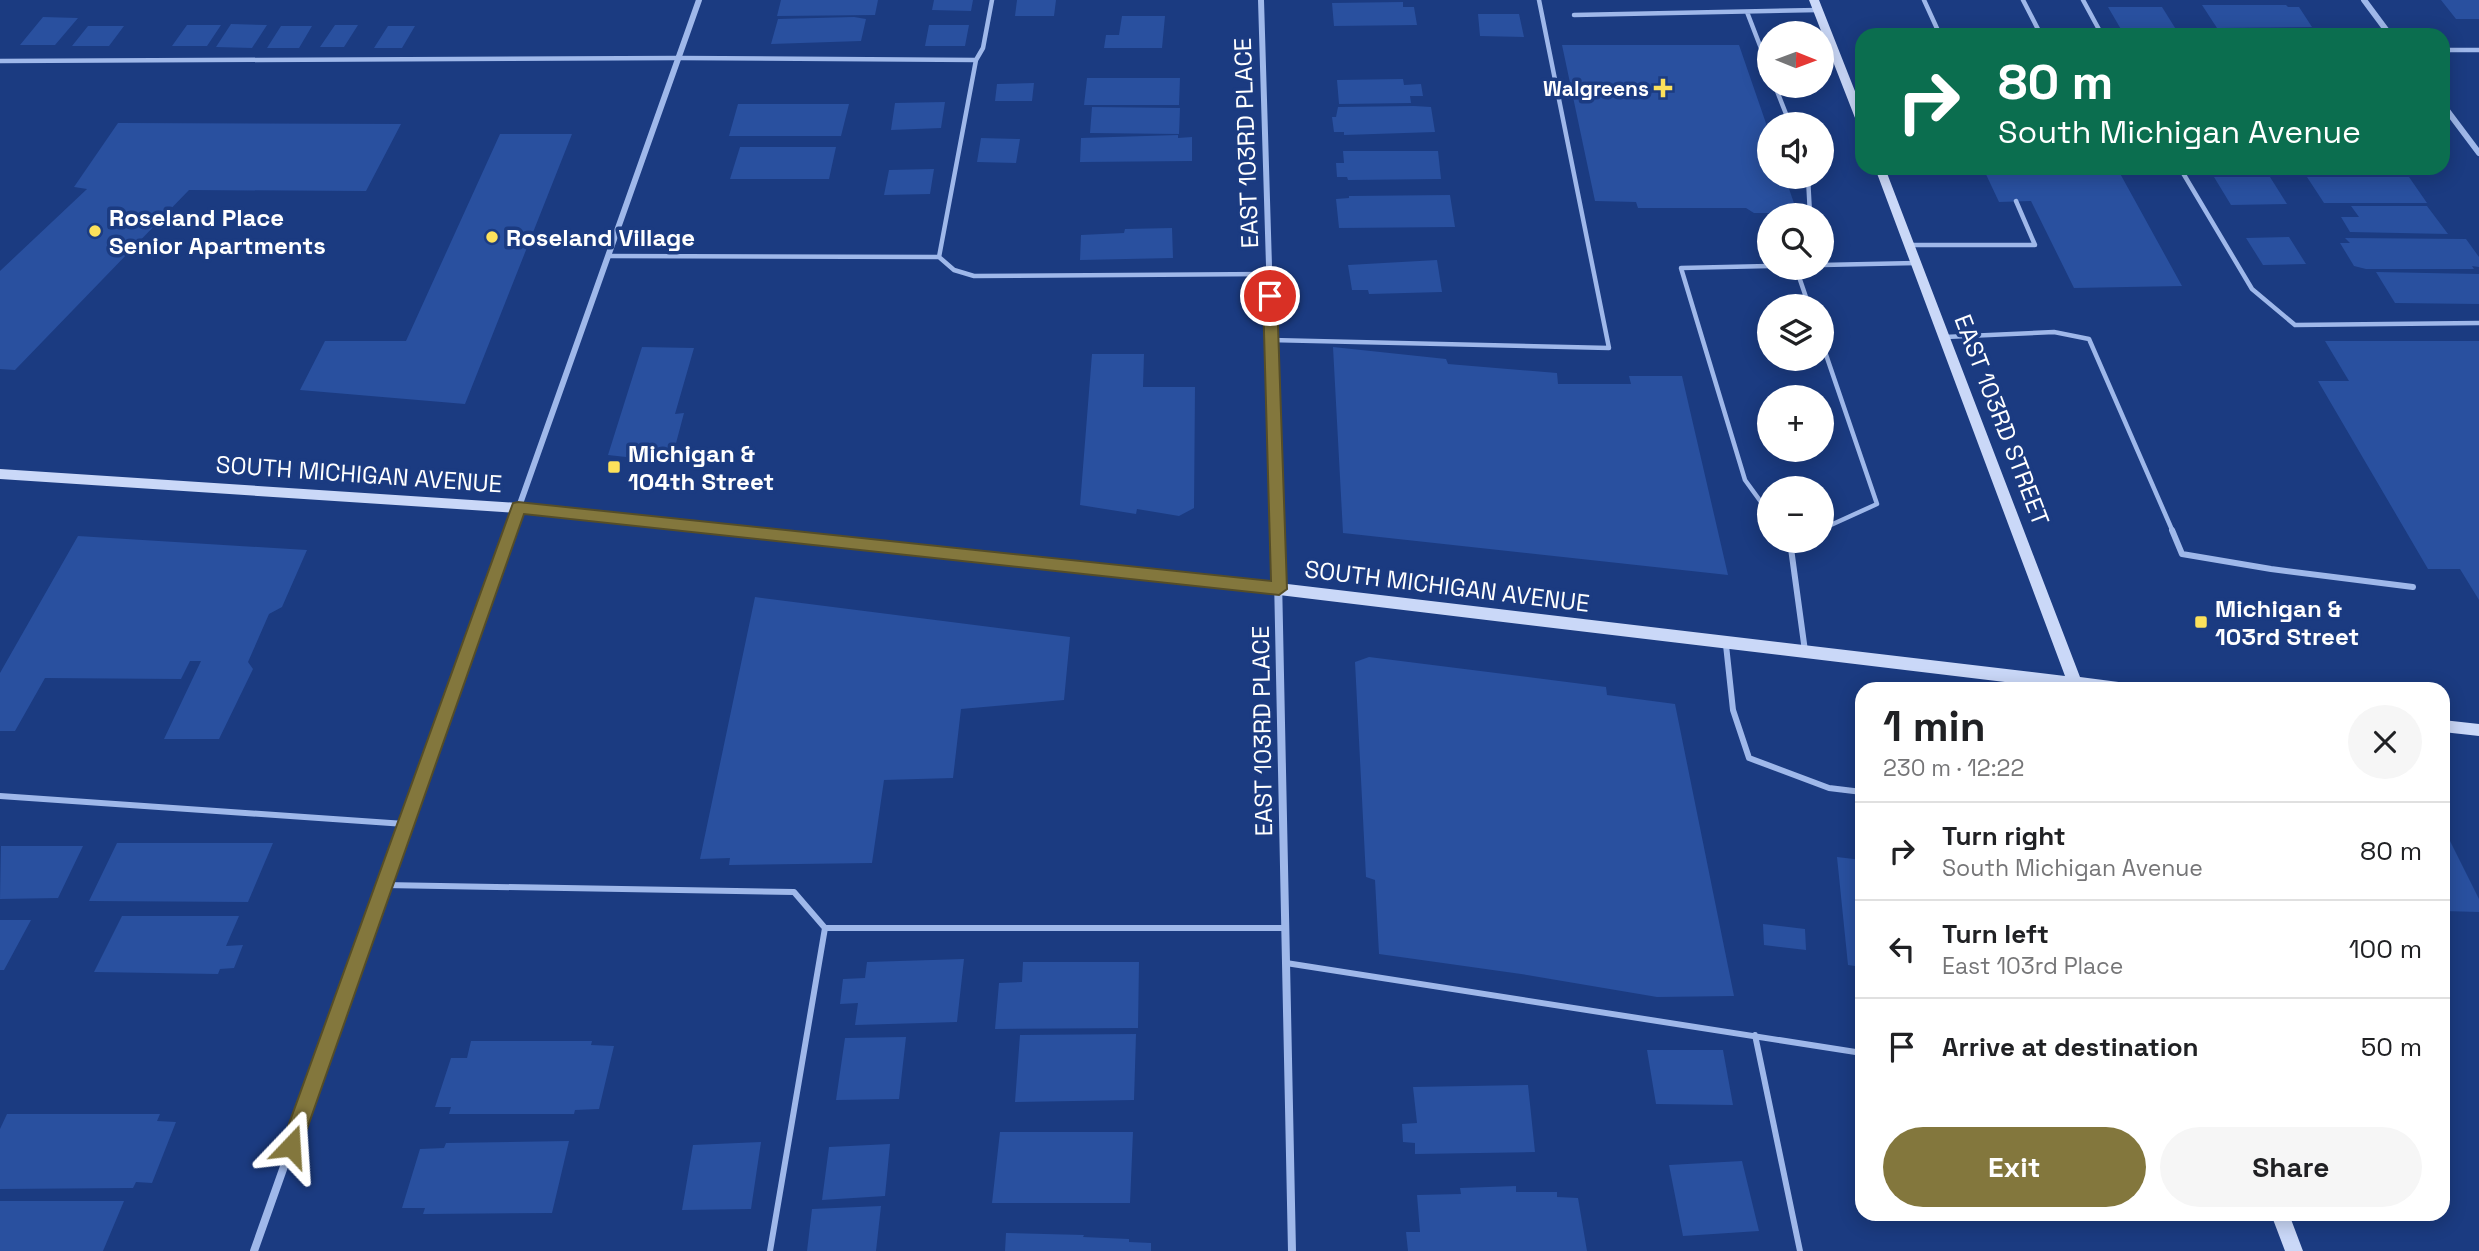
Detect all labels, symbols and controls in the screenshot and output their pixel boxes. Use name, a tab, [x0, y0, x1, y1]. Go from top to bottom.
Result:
north arrow	[1757, 21, 1834, 98]
map controls	[1757, 21, 1834, 553]
street label: EAST 103RD PLACE	[1227, 37, 1265, 249]
text: 80 m	[1998, 51, 2113, 113]
icon: right	[1883, 56, 1974, 147]
place label: Walgreens	[1543, 75, 1649, 102]
marker: Walgreens	[1655, 80, 1671, 96]
button: sound	[1757, 112, 1834, 189]
text: South Michigan Avenue	[1998, 112, 2361, 152]
place label: Roseland Place Senior Apartments	[109, 202, 326, 261]
button: search	[1757, 203, 1834, 280]
place label: Roseland Village	[506, 222, 695, 253]
marker: Roseland Place Senior Apartments	[87, 223, 103, 239]
marker: Roseland Village	[484, 229, 500, 245]
pin	[1240, 266, 1300, 326]
icon: arrive	[1251, 277, 1289, 315]
button: layers	[1757, 294, 1834, 371]
street label: EAST 103RD STREET	[1947, 310, 2057, 530]
button: +	[1757, 385, 1834, 462]
place label: Michigan & 104th Street	[628, 438, 774, 497]
street label: SOUTH MICHIGAN AVENUE	[215, 449, 503, 499]
marker: Michigan & 104th Street	[606, 459, 622, 475]
button: −	[1757, 476, 1834, 553]
street label: SOUTH MICHIGAN AVENUE	[1303, 553, 1591, 619]
place label: Michigan & 103rd Street	[2215, 593, 2359, 652]
marker: Michigan & 103rd Street	[2193, 614, 2209, 630]
street label: EAST 103RD PLACE	[1245, 625, 1279, 837]
text: 1 min	[1883, 700, 1986, 753]
button: close	[2348, 705, 2422, 779]
text: 230 m · 12:22	[1883, 753, 2024, 783]
text: Turn right	[1942, 819, 2066, 853]
icon: right	[1883, 832, 1921, 870]
text: 80 m	[2360, 834, 2422, 868]
text: South Michigan Avenue	[1942, 853, 2203, 883]
text: Turn left	[1942, 917, 2049, 951]
icon: left	[1883, 930, 1921, 968]
text: 100 m	[2349, 932, 2422, 966]
text: East 103rd Place	[1942, 951, 2123, 981]
icon: arrive	[1883, 1028, 1921, 1066]
text: Arrive at destination	[1942, 1030, 2199, 1064]
text: 50 m	[2361, 1030, 2422, 1064]
position arrow	[254, 1109, 328, 1183]
button: Exit	[1883, 1127, 2146, 1207]
button: Share	[2160, 1127, 2422, 1207]

